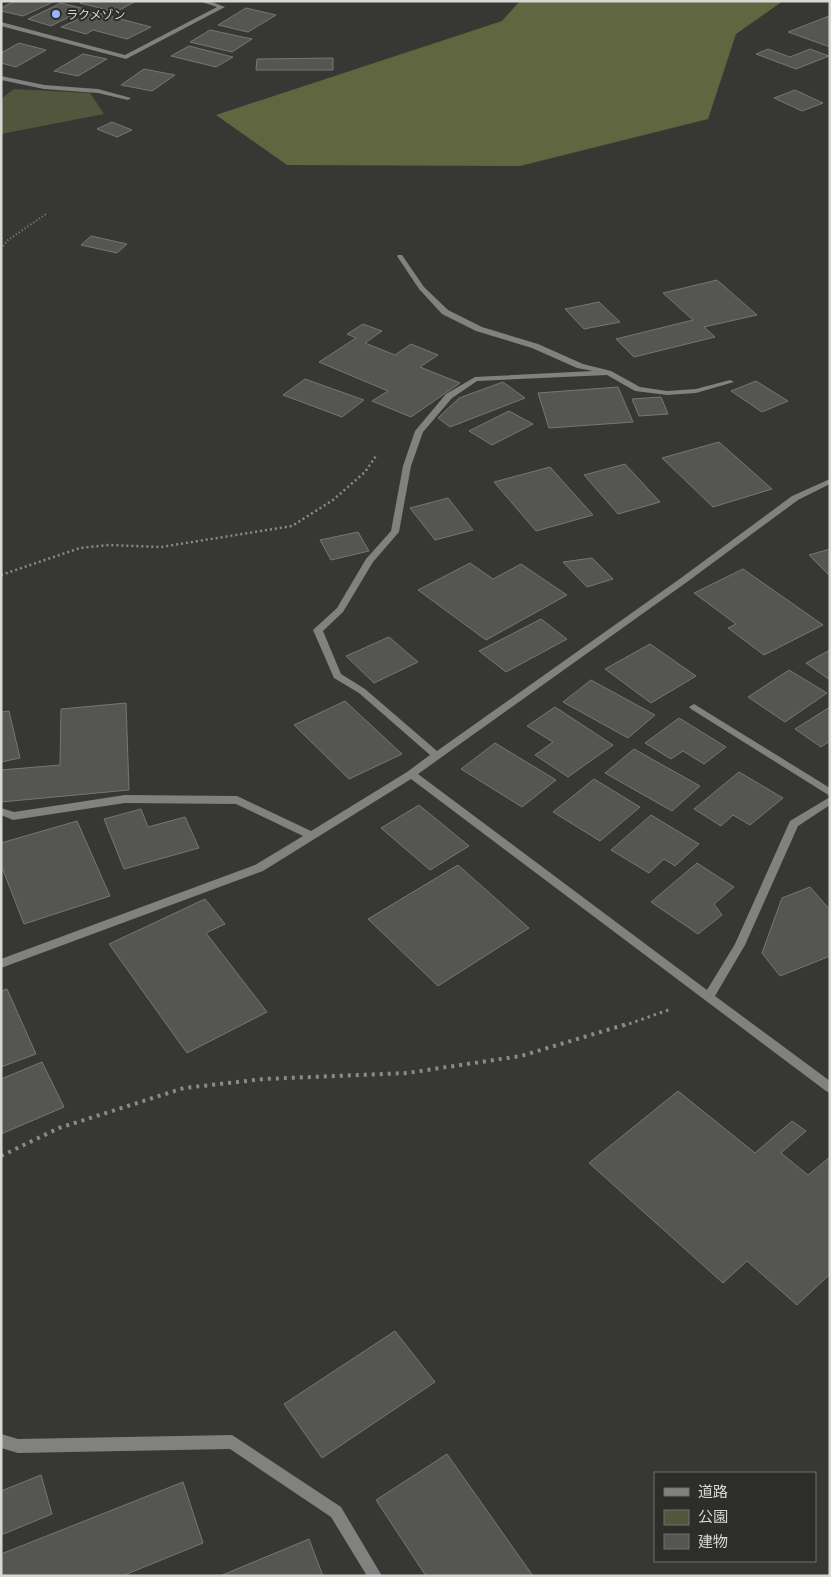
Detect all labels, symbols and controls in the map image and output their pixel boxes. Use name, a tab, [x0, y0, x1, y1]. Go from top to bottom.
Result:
place label: ラクメゾン	[66, 7, 126, 22]
marker: ラクメゾン	[50, 8, 62, 20]
legend	[654, 1472, 816, 1562]
text: 道路	[698, 1482, 728, 1501]
text: 公園	[698, 1507, 728, 1526]
text: 建物	[698, 1532, 728, 1551]

